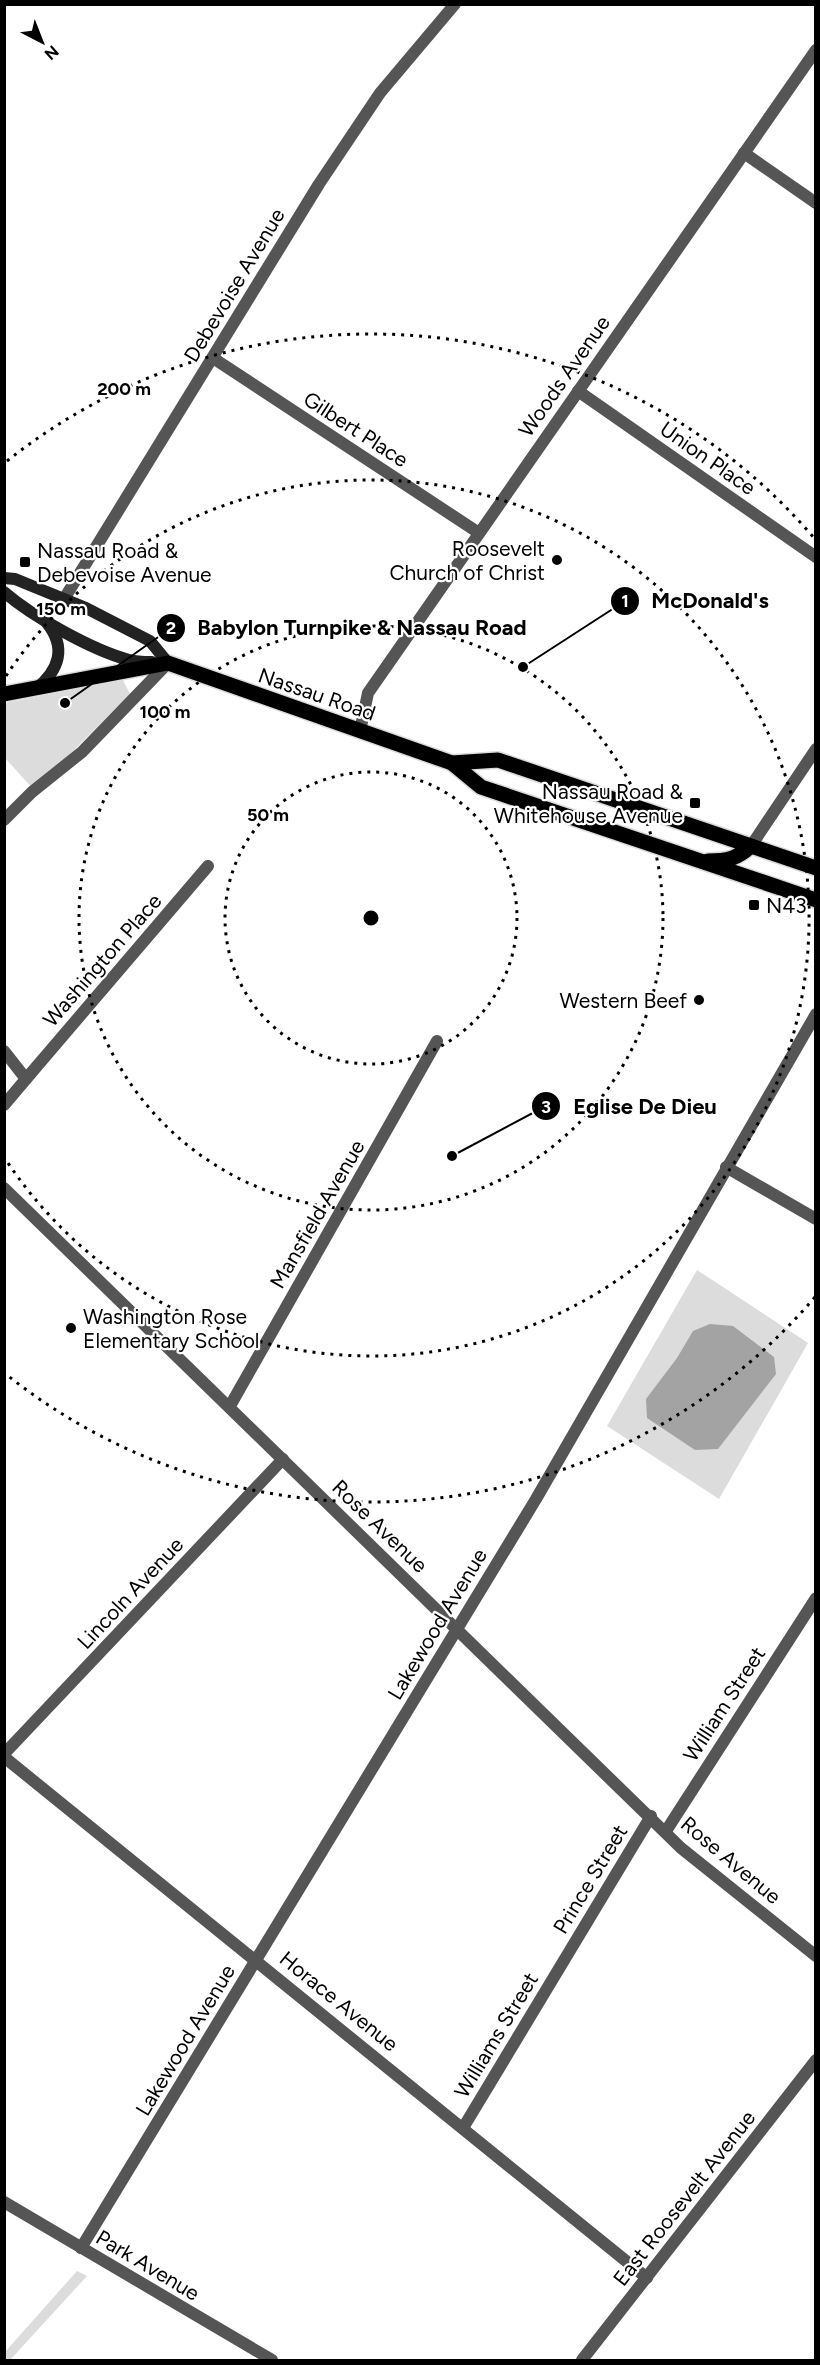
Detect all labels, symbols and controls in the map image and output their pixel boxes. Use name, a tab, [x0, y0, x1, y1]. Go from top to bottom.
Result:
north arrow	[12, 12, 72, 72]
text: N	[41, 42, 63, 64]
street label: Debevoise Avenue	[178, 204, 290, 366]
street label: Woods Avenue	[513, 311, 615, 441]
text: 200 m	[97, 378, 151, 400]
street label: Gilbert Place	[299, 386, 413, 472]
street label: Union Place	[655, 416, 761, 500]
place label: Roosevelt Church of Christ	[389, 536, 545, 585]
place label: Nassau Road & Debevoise Avenue	[37, 538, 212, 587]
marker: Roosevelt Church of Christ	[550, 553, 564, 567]
marker: Nassau Road & Debevoise Avenue	[18, 555, 32, 569]
callout: McDonald's	[610, 581, 781, 621]
text: McDonald's	[651, 587, 769, 614]
text: 1	[621, 590, 629, 612]
text: 150 m	[36, 598, 86, 620]
callout: Babylon Turnpike & Nassau Road	[156, 608, 539, 648]
text: Babylon Turnpike & Nassau Road	[197, 614, 527, 641]
text: 2	[166, 617, 176, 639]
street label: Nassau Road	[255, 662, 379, 726]
text: 100 m	[140, 701, 190, 723]
place label: Nassau Road & Whitehouse Avenue	[494, 779, 683, 828]
marker: Nassau Road & Whitehouse Avenue	[688, 796, 702, 810]
text: 50 m	[247, 804, 289, 826]
street label: Washington Place	[38, 889, 166, 1031]
place label: N43	[766, 893, 807, 918]
marker: N43	[747, 898, 761, 912]
centre of rings	[361, 908, 381, 928]
place label: Western Beef	[560, 988, 687, 1013]
marker: Western Beef	[692, 993, 706, 1007]
callout: Eglise De Dieu	[531, 1086, 728, 1126]
text: Eglise De Dieu	[573, 1093, 717, 1120]
text: 3	[541, 1096, 551, 1118]
street label: Mansfield Avenue	[264, 1135, 370, 1293]
place label: Washington Rose Elementary School	[83, 1304, 259, 1353]
marker: Washington Rose Elementary School	[64, 1321, 78, 1335]
street label: Rose Avenue	[327, 1474, 433, 1578]
street label: Lincoln Avenue	[72, 1532, 188, 1654]
street label: Lakewood Avenue	[382, 1544, 492, 1704]
street label: William Street	[678, 1642, 770, 1766]
street label: Rose Avenue	[676, 1811, 786, 1909]
street label: Prince Street	[548, 1820, 632, 1938]
street label: Horace Avenue	[275, 1946, 403, 2056]
street label: Lakewood Avenue	[130, 1960, 240, 2120]
street label: Williams Street	[449, 1968, 543, 2102]
street label: East Roosevelt Avenue	[608, 2105, 760, 2291]
street label: Park Avenue	[92, 2224, 204, 2306]

